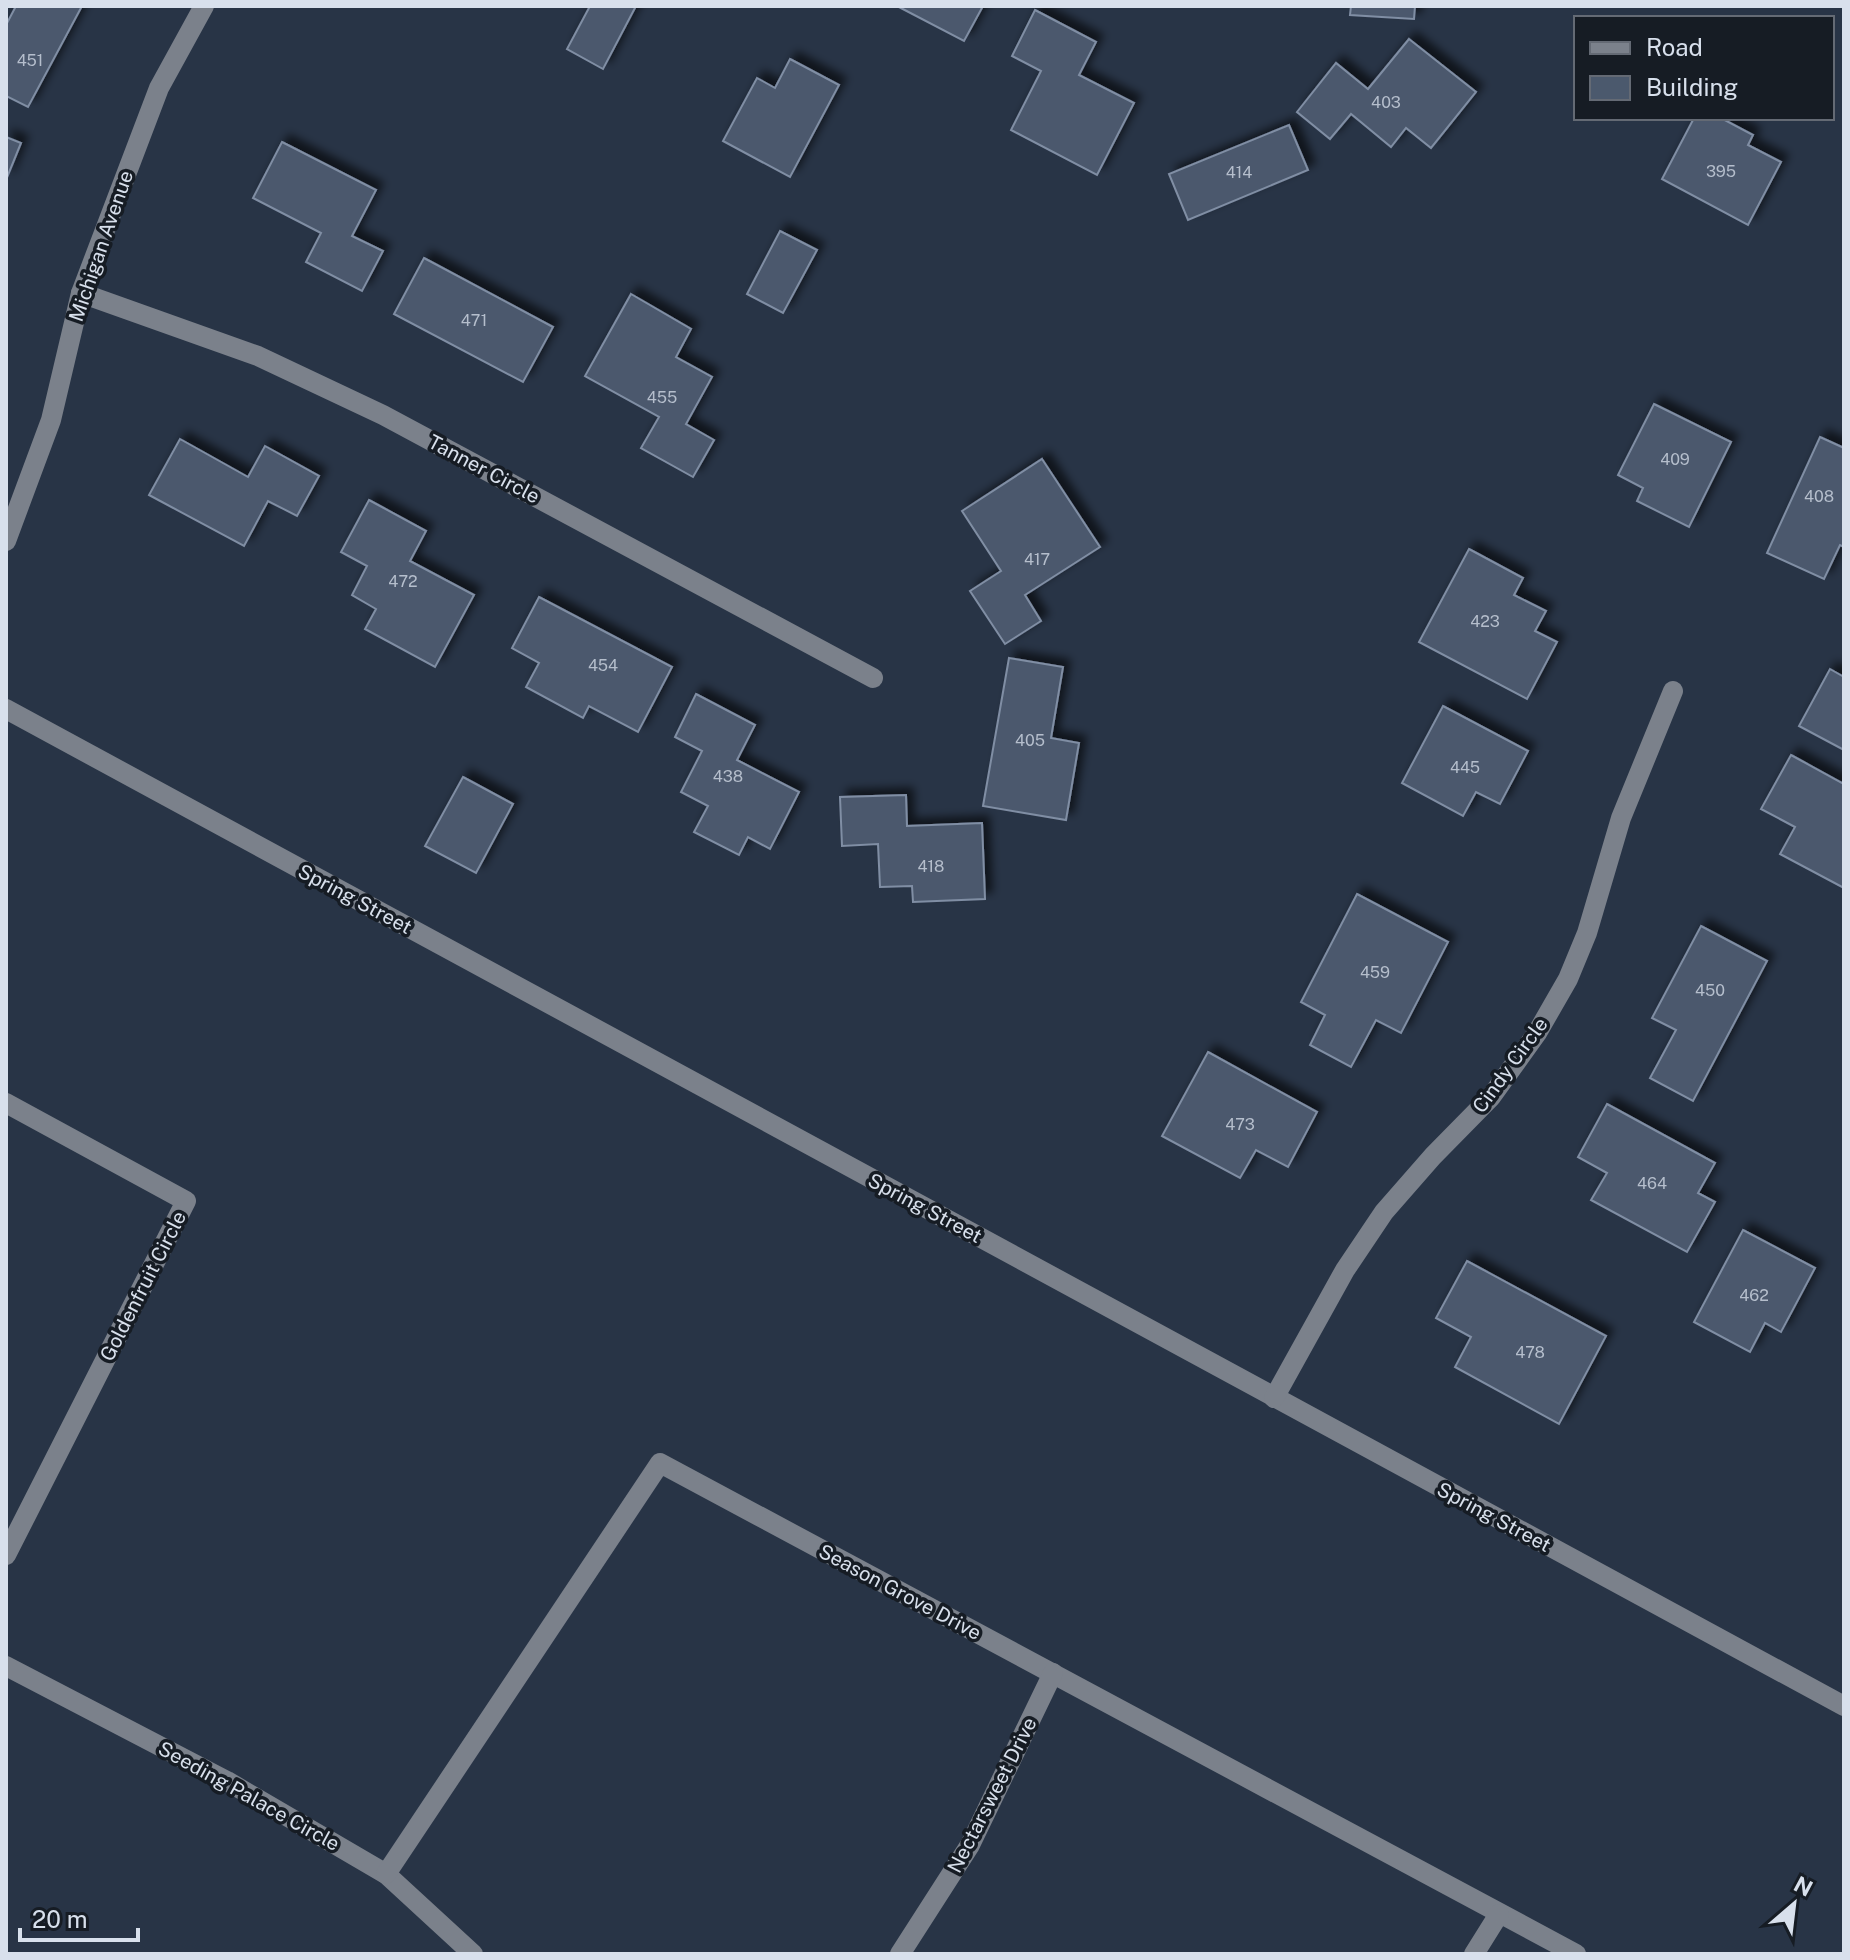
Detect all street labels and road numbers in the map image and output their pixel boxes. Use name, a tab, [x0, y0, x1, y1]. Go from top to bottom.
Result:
street label: Michigan Avenue	[64, 167, 138, 325]
street label: Tanner Circle	[424, 430, 544, 508]
street label: Spring Street	[294, 859, 416, 939]
street label: Cindy Circle	[1467, 1013, 1553, 1117]
street label: Spring Street	[864, 1168, 986, 1248]
street label: Goldenfruit Circle	[95, 1207, 191, 1365]
street label: Spring Street	[1433, 1477, 1555, 1557]
street label: Season Grove Drive	[815, 1539, 985, 1645]
street label: Nectarsweet Drive	[942, 1713, 1042, 1877]
street label: Seeding Palace Circle	[154, 1736, 344, 1856]

